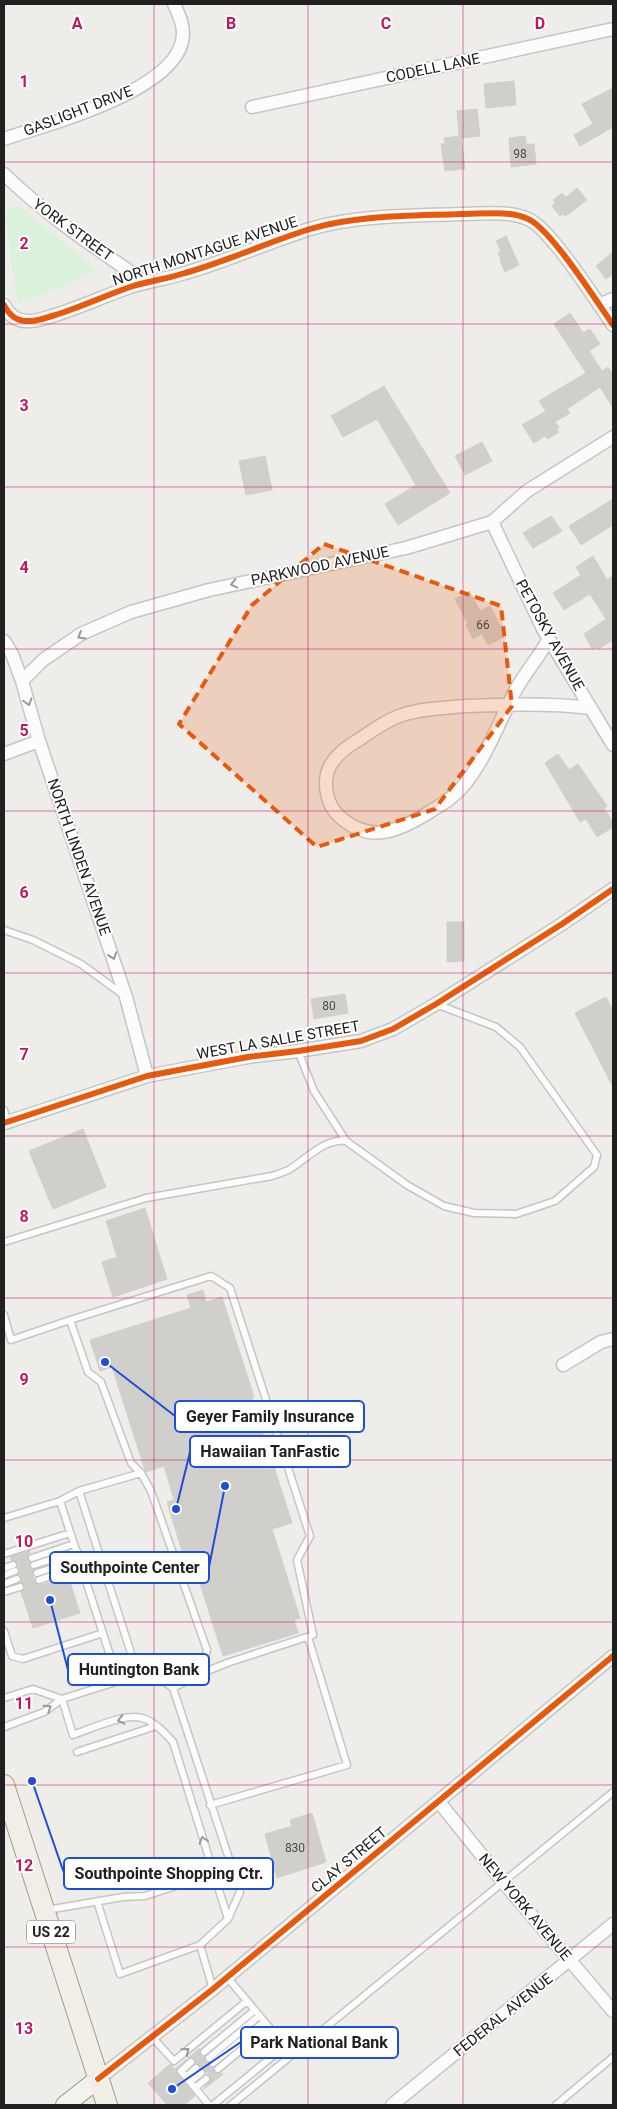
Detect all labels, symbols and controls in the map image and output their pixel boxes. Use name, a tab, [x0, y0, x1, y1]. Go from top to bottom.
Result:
text: A	[72, 14, 83, 33]
text: B	[226, 14, 236, 33]
text: C	[381, 14, 391, 33]
text: D	[535, 14, 545, 33]
street label: CODELL LANE	[384, 49, 482, 87]
text: 1	[19, 72, 29, 91]
street label: GASLIGHT DRIVE	[21, 82, 136, 140]
house number: 98	[513, 147, 527, 161]
street label: YORK STREET	[29, 195, 117, 265]
street label: NORTH MONTAGUE AVENUE	[110, 212, 300, 289]
text: 2	[19, 234, 29, 253]
text: 3	[19, 396, 29, 415]
street label: PARKWOOD AVENUE	[249, 542, 391, 589]
text: 4	[19, 558, 29, 577]
street label: PETOSKY AVENUE	[512, 576, 588, 694]
one-way arrow	[230, 578, 239, 589]
house number: 66	[476, 618, 490, 632]
one-way arrow	[77, 629, 86, 639]
one-way arrow	[23, 698, 33, 706]
text: 5	[19, 721, 29, 740]
street label: NORTH LINDEN AVENUE	[44, 776, 115, 938]
text: 6	[19, 883, 29, 902]
one-way arrow	[107, 951, 117, 960]
house number: 80	[322, 999, 336, 1013]
street label: WEST LA SALLE STREET	[195, 1017, 361, 1063]
text: 7	[19, 1045, 29, 1064]
text: 8	[19, 1207, 29, 1226]
text: 9	[19, 1370, 29, 1389]
callout: Geyer Family Insurance	[175, 1401, 364, 1432]
text: Geyer Family Insurance	[186, 1407, 354, 1426]
callout: Hawaiian TanFastic	[190, 1436, 350, 1467]
text: Hawaiian TanFastic	[200, 1442, 340, 1461]
text: 10	[15, 1532, 33, 1551]
callout: Southpointe Center	[50, 1552, 209, 1583]
text: Southpointe Center	[60, 1558, 200, 1577]
callout: Huntington Bank	[68, 1654, 209, 1685]
text: Huntington Bank	[79, 1660, 200, 1679]
text: 11	[15, 1694, 33, 1713]
one-way arrow	[43, 1705, 52, 1714]
one-way arrow	[117, 1714, 126, 1725]
street label: CLAY STREET	[308, 1823, 390, 1897]
one-way arrow	[199, 1836, 209, 1844]
house number: 830	[285, 1841, 305, 1855]
street label: NEW YORK AVENUE	[475, 1850, 575, 1964]
text: 12	[15, 1856, 33, 1875]
callout: Southpointe Shopping Ctr.	[64, 1858, 273, 1889]
text: Southpointe Shopping Ctr.	[75, 1864, 263, 1883]
road number: US 22	[27, 1920, 75, 1944]
street label: FEDERAL AVENUE	[450, 1969, 557, 2060]
text: 13	[15, 2019, 33, 2038]
callout: Park National Bank	[241, 2027, 398, 2058]
text: Park National Bank	[250, 2033, 388, 2052]
one-way arrow	[180, 2048, 189, 2056]

